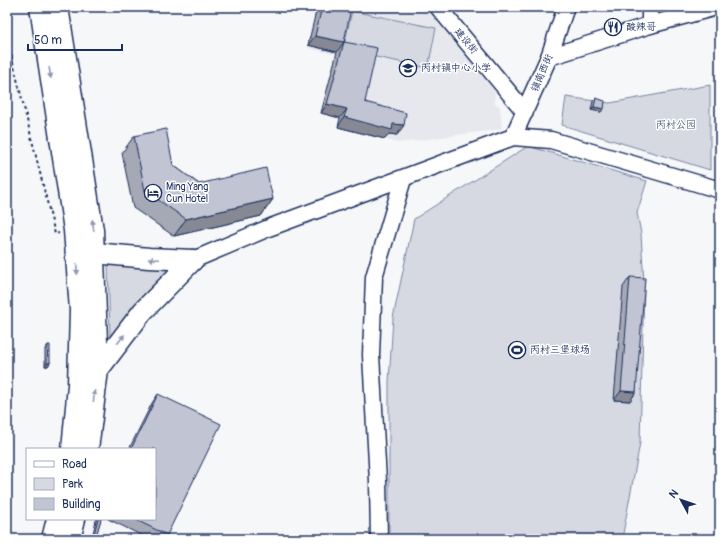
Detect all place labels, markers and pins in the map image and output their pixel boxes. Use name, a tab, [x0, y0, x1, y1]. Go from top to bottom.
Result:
restaurant icon: 酸辣哥	[603, 17, 623, 37]
place label: 酸辣哥	[626, 21, 656, 33]
school or university icon: 丙村镇中心小学	[398, 58, 418, 78]
place label: 丙村镇中心小学	[421, 62, 491, 74]
place label: Ming Yang Cun Hotel	[166, 181, 208, 205]
hotel icon: Ming Yang Cun Hotel	[143, 183, 163, 203]
sports icon: 丙村三堡球场	[507, 340, 527, 360]
place label: 丙村三堡球场	[530, 344, 590, 356]

